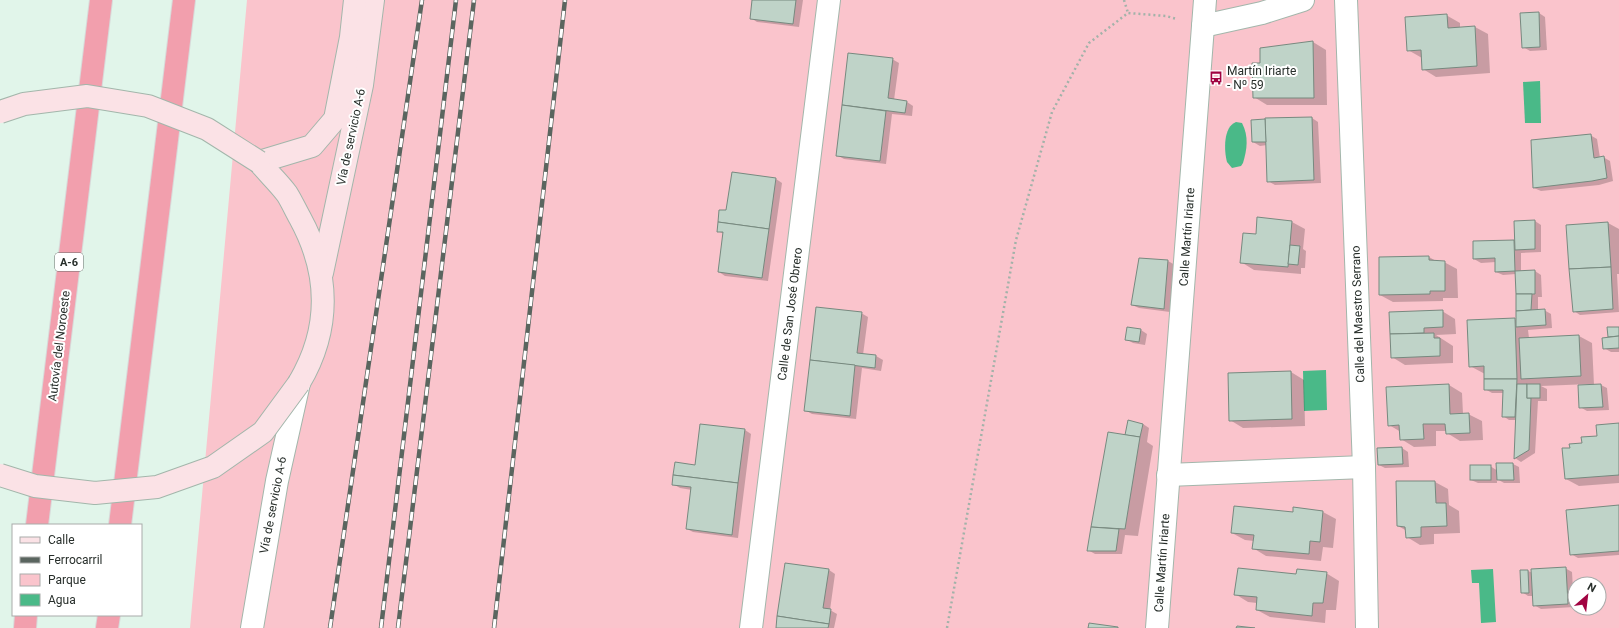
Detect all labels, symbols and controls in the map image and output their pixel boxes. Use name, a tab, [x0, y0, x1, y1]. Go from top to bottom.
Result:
place label: Martín Iriarte - Nº 59	[1227, 64, 1296, 92]
bus stop icon: Martín Iriarte - Nº 59	[1208, 70, 1224, 86]
street label: Vía de servicio A-6	[334, 87, 368, 187]
street label: Calle Martín Iriarte	[1177, 187, 1197, 287]
street label: Calle del Maestro Serrano	[1349, 245, 1367, 383]
street label: Calle de San José Obrero	[775, 247, 805, 381]
road number: A-6	[55, 253, 83, 271]
street label: Autovía del Noroeste	[45, 290, 73, 402]
street label: Vía de servicio A-6	[257, 455, 289, 555]
street label: Calle Martín Iriarte	[1152, 513, 1172, 613]
legend	[12, 524, 142, 616]
text: Calle	[48, 533, 75, 547]
text: Ferrocarril	[48, 553, 103, 567]
text: Parque	[48, 573, 86, 587]
north arrow	[1567, 576, 1607, 616]
text: N	[1585, 580, 1598, 595]
text: Agua	[48, 593, 76, 607]

